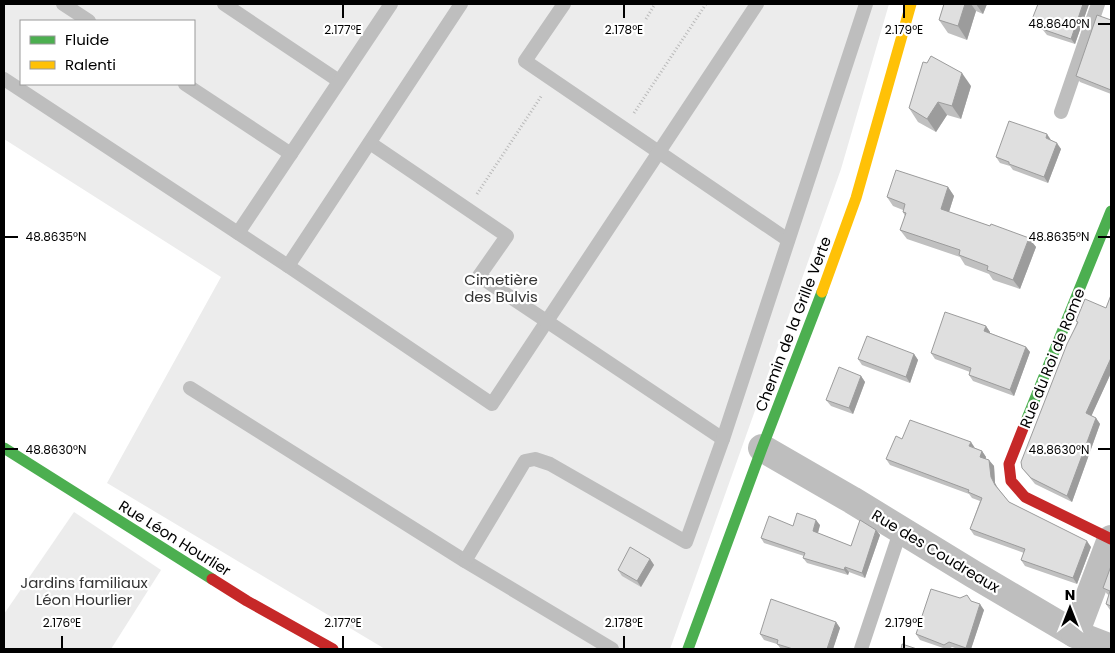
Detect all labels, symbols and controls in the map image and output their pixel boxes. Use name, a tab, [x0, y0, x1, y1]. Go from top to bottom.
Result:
text: 48.8640°N	[1028, 15, 1090, 32]
legend	[20, 20, 195, 85]
text: 2.177°E	[324, 21, 362, 38]
text: 2.178°E	[605, 21, 643, 38]
text: 2.179°E	[885, 21, 923, 38]
text: Fluide	[65, 29, 109, 50]
text: Ralenti	[65, 54, 116, 75]
text: 48.8635°N	[26, 228, 86, 245]
text: 48.8635°N	[1029, 228, 1089, 245]
street label: Chemin de la Grille Verte	[750, 233, 836, 415]
park label: Cimetière des Bulvis	[464, 269, 538, 307]
street label: Rue du Roi de Rome	[1014, 285, 1090, 431]
text: 48.8630°N	[26, 441, 86, 458]
text: 48.8630°N	[1029, 441, 1089, 458]
street label: Rue Léon Hourlier	[115, 495, 235, 581]
street label: Rue des Coudreaux	[868, 504, 1004, 598]
park label: Jardins familiaux Léon Hourlier	[20, 572, 148, 610]
north arrow	[1045, 583, 1095, 633]
text: N	[1065, 585, 1075, 605]
text: 2.176°E	[43, 614, 81, 631]
text: 2.177°E	[324, 614, 362, 631]
text: 2.178°E	[605, 614, 643, 631]
text: 2.179°E	[885, 614, 923, 631]

